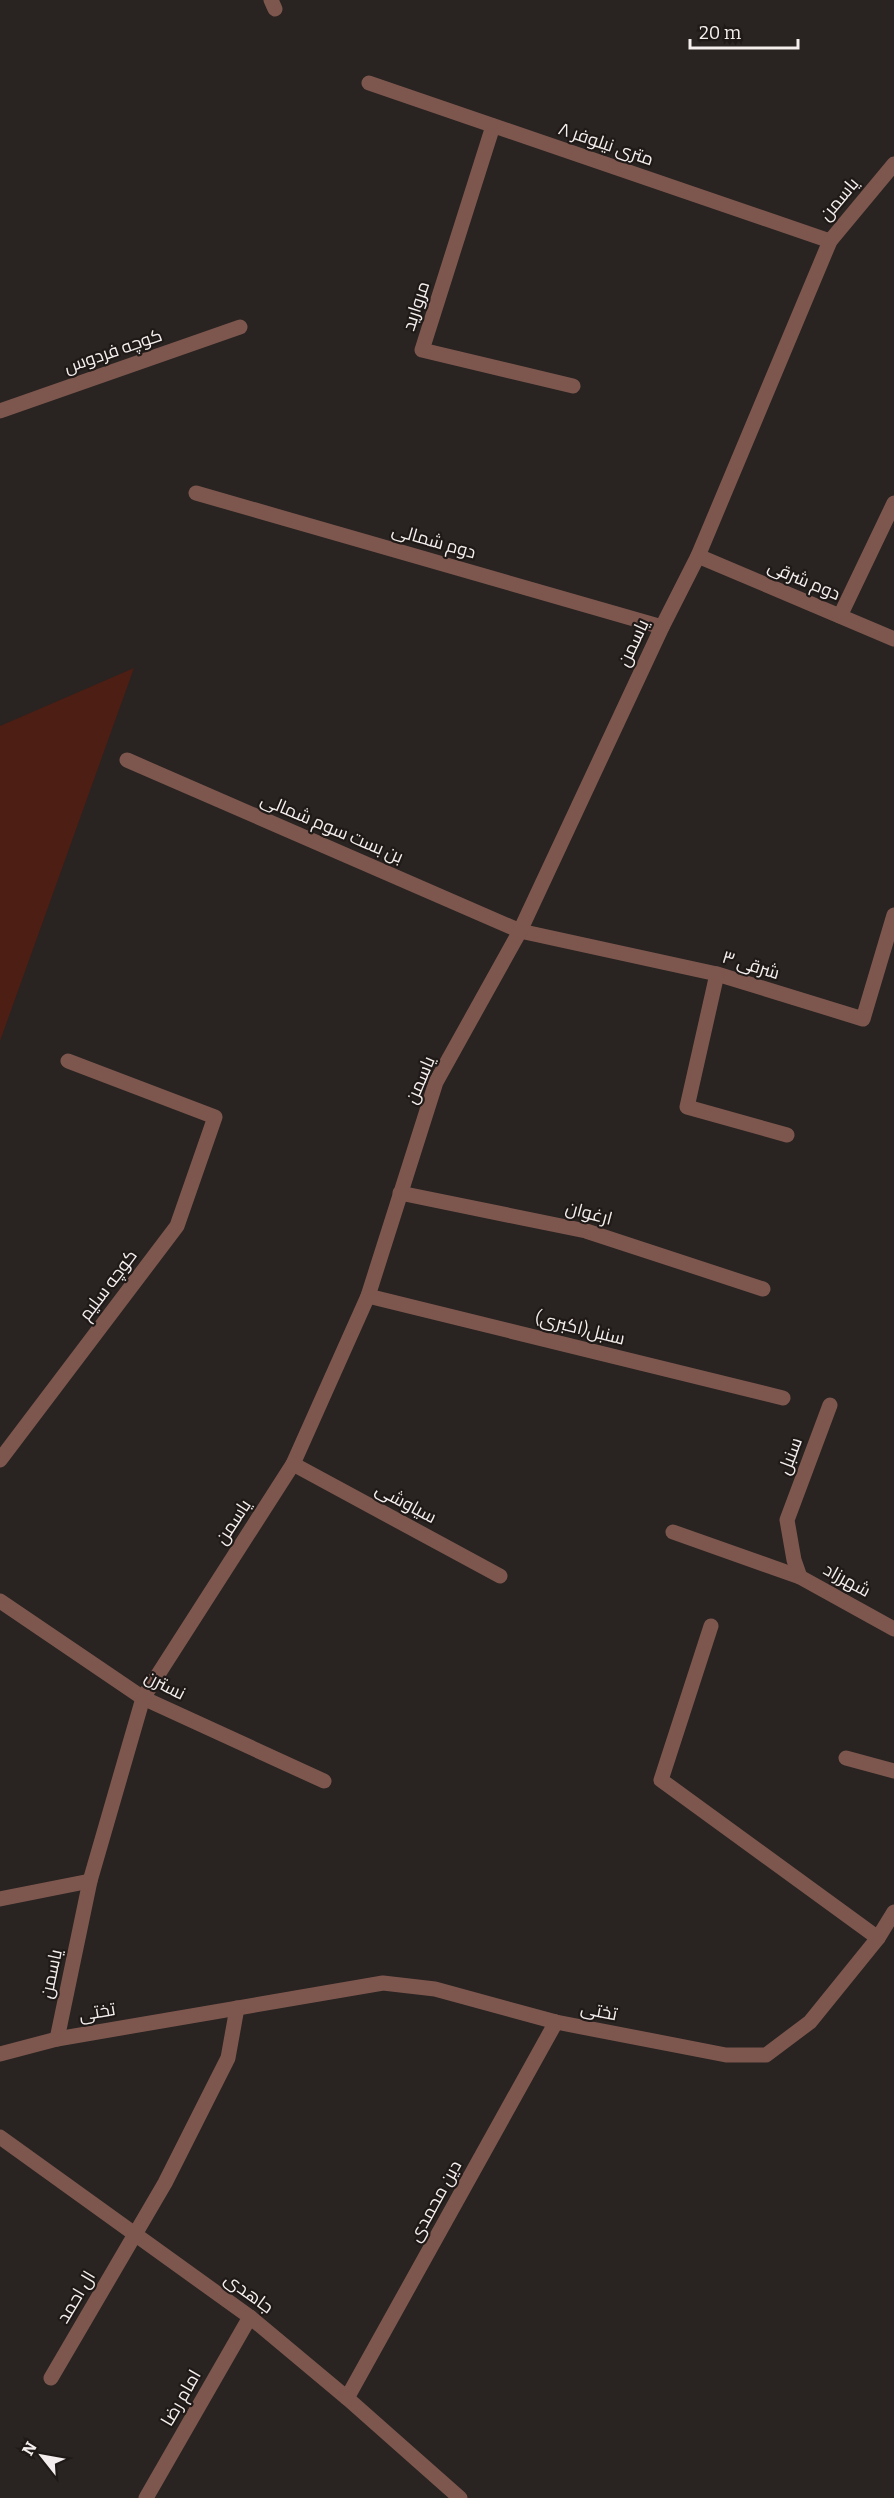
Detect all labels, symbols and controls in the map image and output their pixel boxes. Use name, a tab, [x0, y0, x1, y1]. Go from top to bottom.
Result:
scale bar	[690, 12, 798, 50]
text: 20 m	[699, 22, 741, 44]
street label: ۸ متری نیلوفر	[556, 117, 656, 171]
street label: یاسمن	[815, 173, 864, 225]
street label: مروارید	[398, 278, 434, 334]
street label: کوچه فردوس	[61, 324, 165, 379]
street label: دوم شمالی	[389, 518, 479, 564]
street label: دوم شرقی	[764, 555, 844, 606]
street label: یاسمن	[613, 616, 654, 670]
street label: بن بست سوم شمالی	[257, 788, 407, 869]
street label: ۳ شرقی	[720, 946, 782, 984]
street label: یاسمن	[400, 1053, 440, 1107]
street label: ارغوان	[563, 1196, 615, 1230]
street label: کوچه سلیم	[74, 1245, 143, 1325]
street label: سنبل(اکبری)	[533, 1306, 627, 1350]
street label: سنبل	[773, 1434, 807, 1478]
street label: سیاوشی	[372, 1478, 440, 1528]
street label: یاسمن	[210, 1495, 256, 1549]
street label: شهرزاد	[820, 1558, 874, 1602]
street label: نسترن	[141, 1665, 189, 1705]
street label: یاسمن	[35, 1947, 67, 2001]
street label: تختی	[579, 1997, 619, 2025]
street label: تختی	[77, 1998, 117, 2026]
street label: دین محمدی	[404, 2156, 466, 2246]
street label: ال احمد	[52, 2267, 100, 2327]
street label: جاهدی	[220, 2268, 278, 2318]
street label: امام رضا	[156, 2366, 207, 2431]
north arrow	[12, 2426, 72, 2486]
text: N	[18, 2438, 41, 2459]

